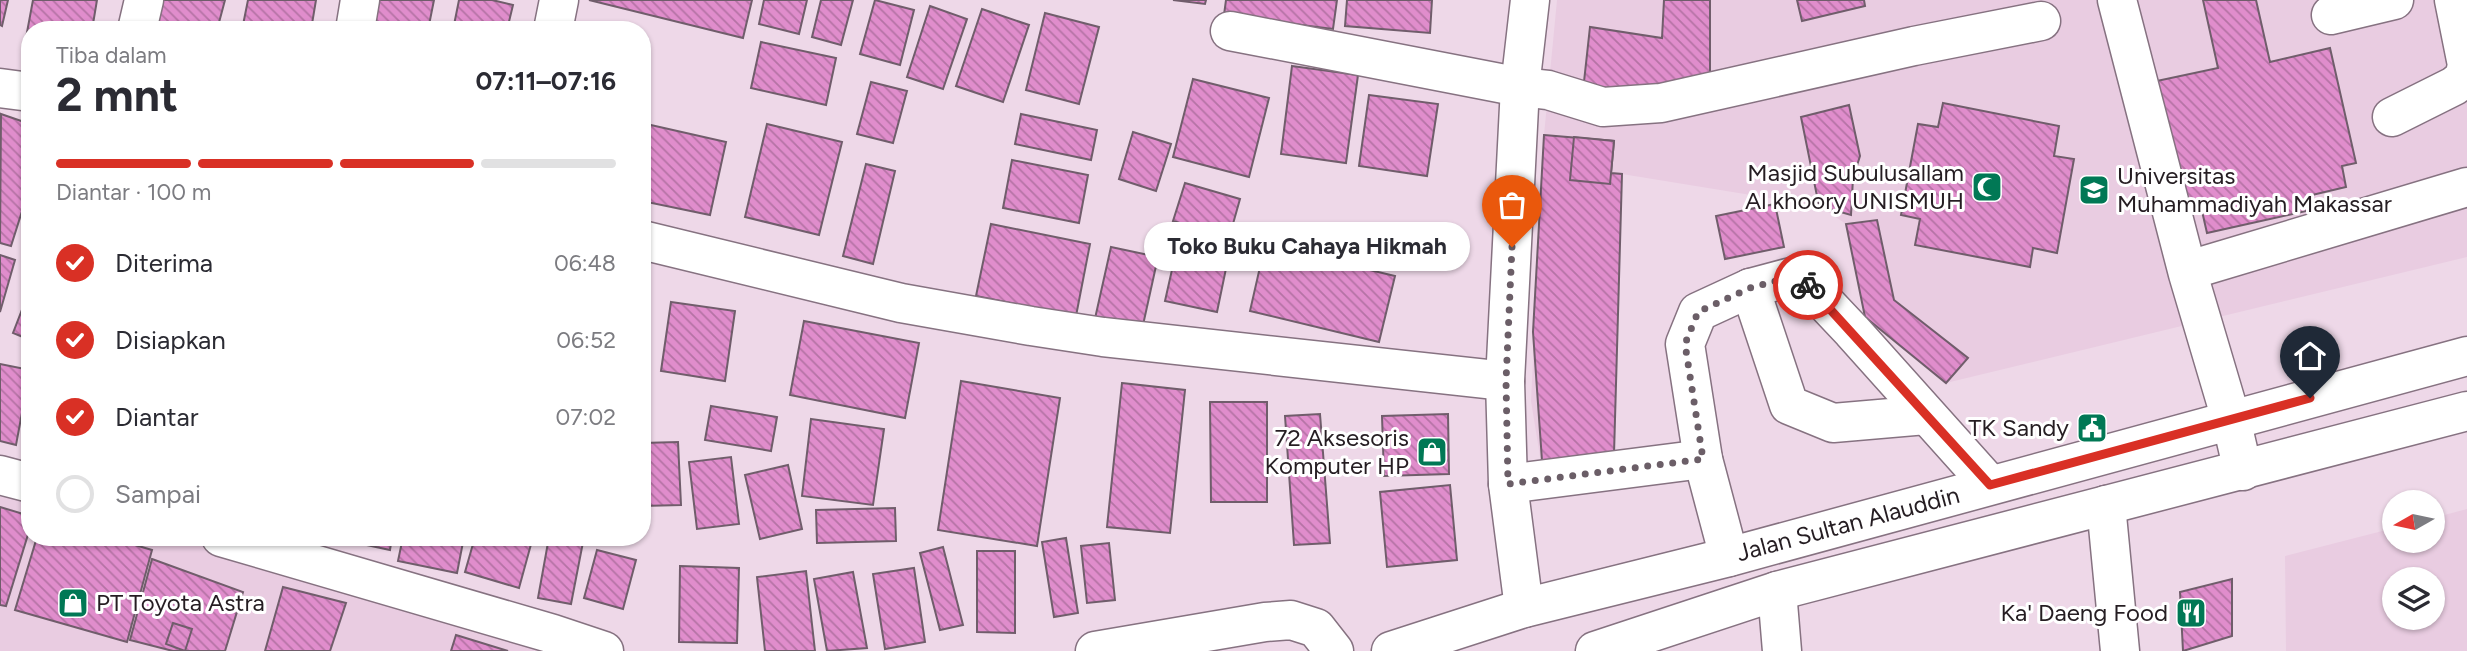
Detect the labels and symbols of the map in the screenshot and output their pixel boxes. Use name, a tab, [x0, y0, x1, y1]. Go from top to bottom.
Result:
place label: Masjid Subulusallam Al khoory UNISMUH	[1745, 158, 1964, 215]
place label: Universitas Muhammadiyah Makassar	[2117, 161, 2392, 218]
mosque icon: Masjid Subulusallam Al khoory UNISMUH	[1970, 170, 2004, 204]
school or university icon: Universitas Muhammadiyah Makassar	[2077, 173, 2111, 207]
pin	[1482, 175, 1542, 247]
callout: Toko Buku Cahaya Hikmah	[1144, 222, 1470, 272]
courier	[1773, 250, 1843, 320]
pin	[2280, 326, 2340, 398]
public building icon: TK Sandy	[2075, 411, 2109, 445]
place label: TK Sandy	[1968, 413, 2069, 442]
place label: 72 Aksesoris Komputer HP	[1265, 423, 1409, 480]
shop icon: 72 Aksesoris Komputer HP	[1415, 435, 1449, 469]
street label: Jalan Sultan Alauddin	[1733, 480, 1963, 567]
north arrow	[2382, 490, 2445, 553]
shop icon: PT Toyota Astra	[56, 586, 90, 620]
place label: PT Toyota Astra	[96, 588, 265, 617]
restaurant icon: Ka' Daeng Food	[2174, 596, 2208, 630]
place label: Ka' Daeng Food	[2001, 598, 2168, 627]

